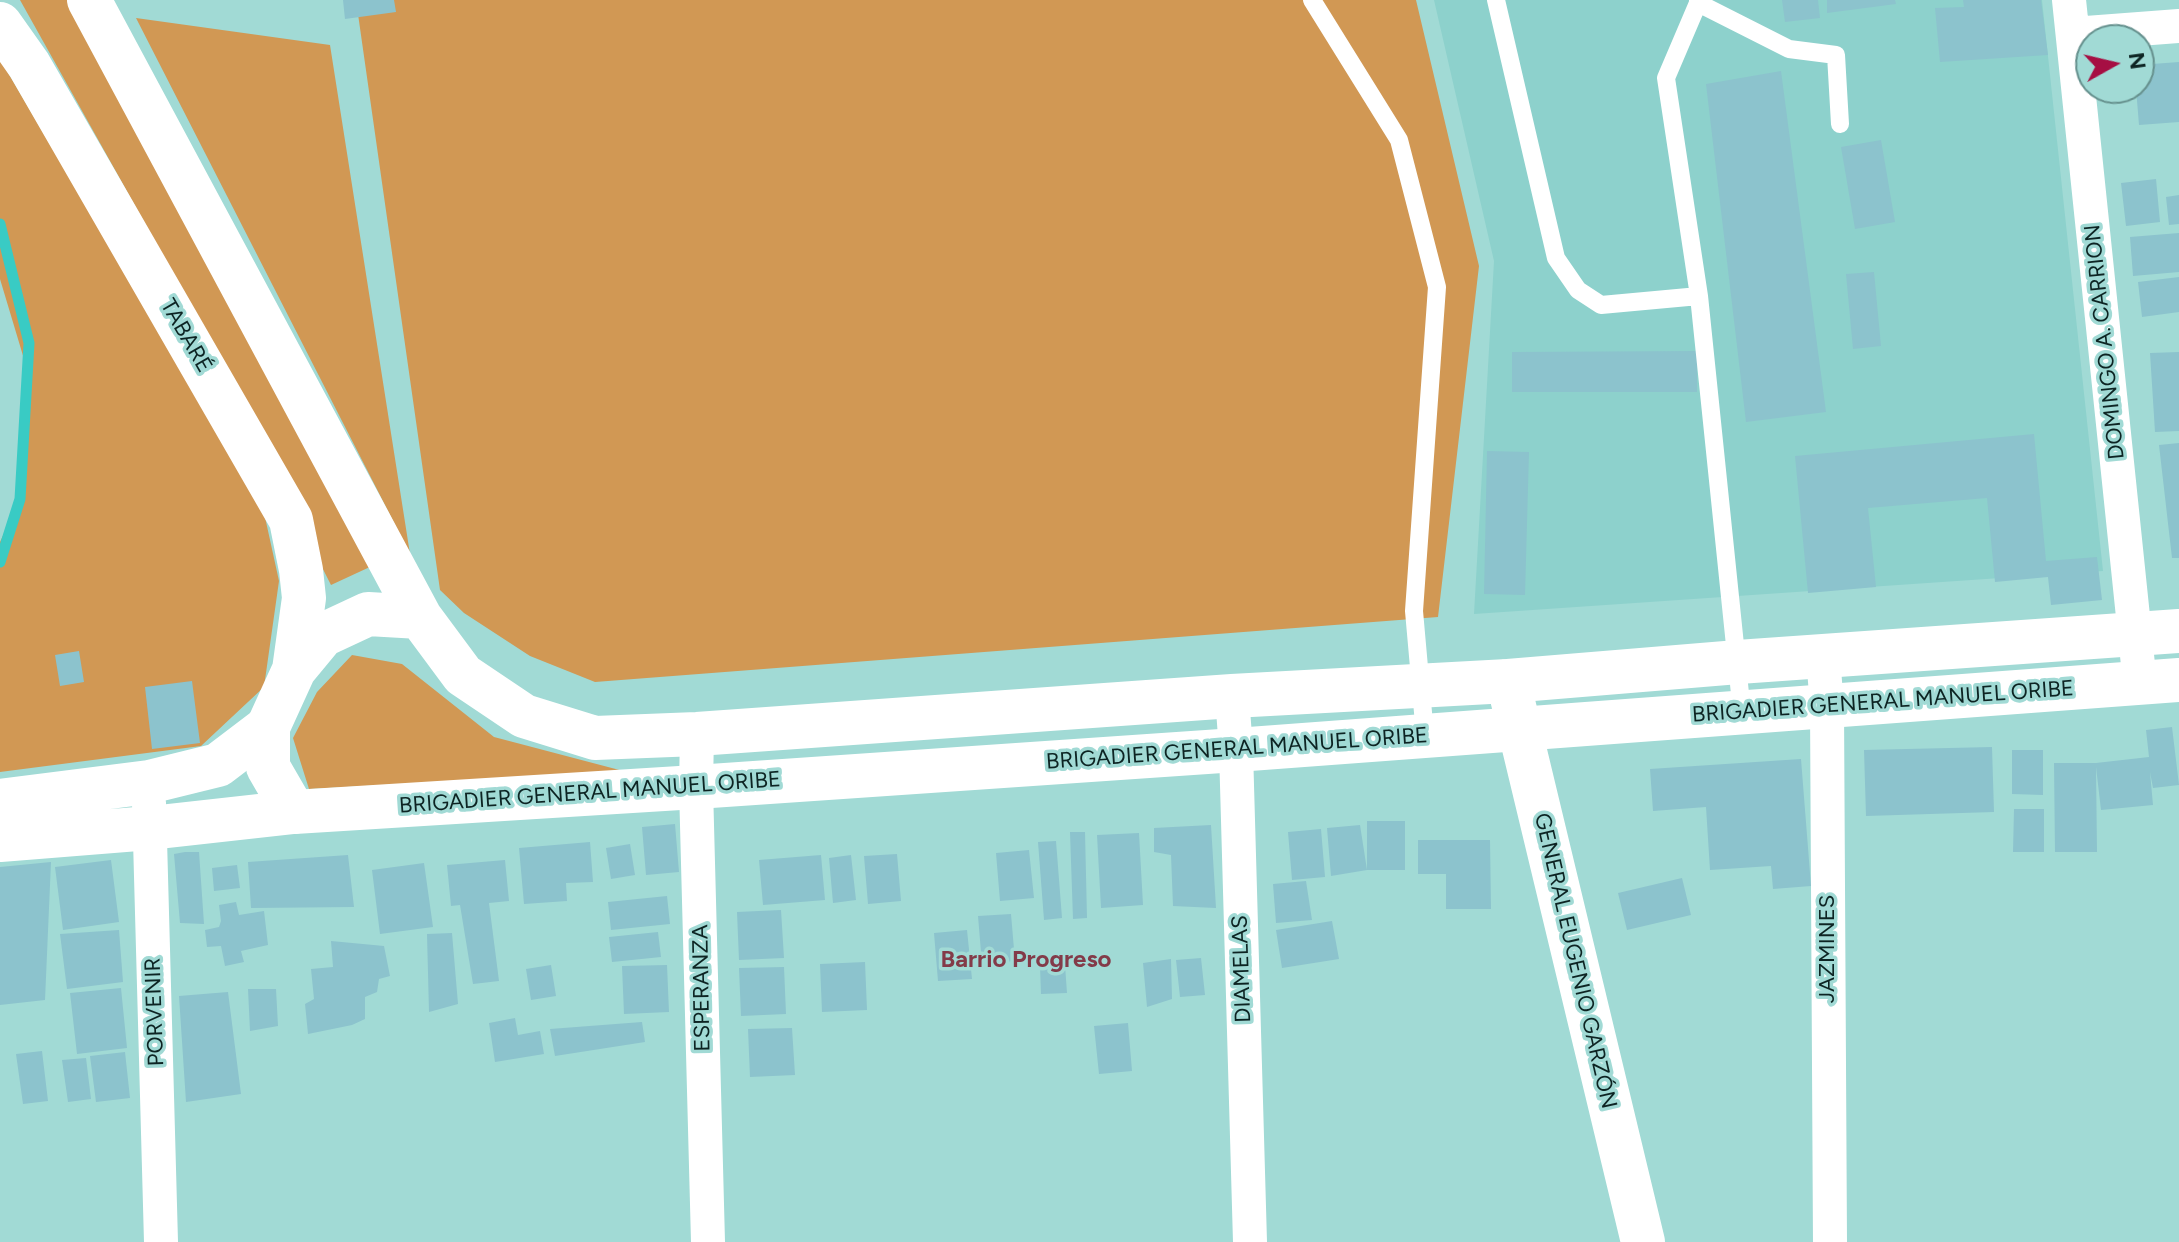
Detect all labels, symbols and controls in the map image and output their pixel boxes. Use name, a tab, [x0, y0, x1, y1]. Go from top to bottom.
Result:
north arrow	[2075, 24, 2155, 104]
text: N	[2123, 51, 2152, 71]
street label: DOMINGO A. CARRION	[2080, 223, 2130, 461]
street label: TABARÉ	[154, 294, 218, 378]
street label: BRIGADIER GENERAL MANUEL ORIBE	[1691, 675, 2075, 729]
street label: BRIGADIER GENERAL MANUEL ORIBE	[1045, 722, 1429, 776]
street label: BRIGADIER GENERAL MANUEL ORIBE	[398, 766, 782, 820]
street label: GENERAL EUGENIO GARZÓN	[1528, 811, 1622, 1111]
street label: JAZMINES	[1815, 895, 1841, 1003]
street label: DIAMELAS	[1227, 915, 1257, 1023]
street label: ESPERANZA	[688, 924, 716, 1052]
district label: Barrio Progreso	[940, 946, 1112, 974]
street label: PORVENIR	[140, 957, 170, 1067]

